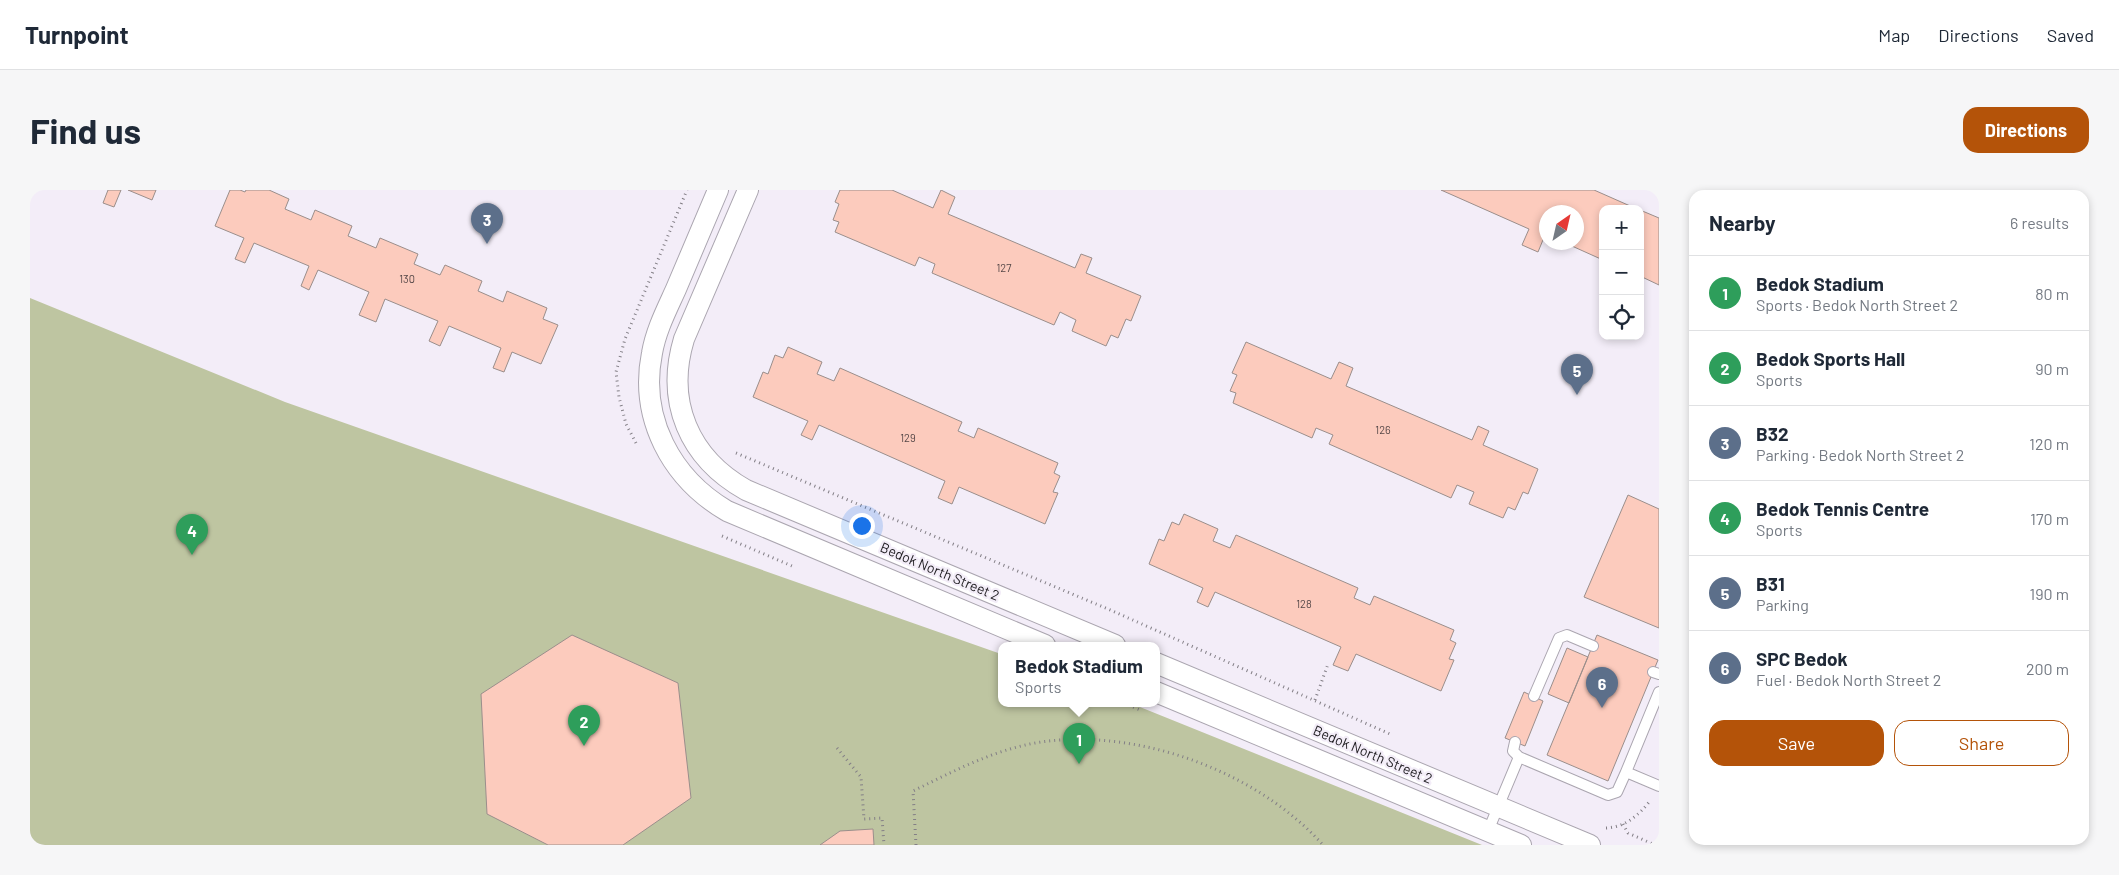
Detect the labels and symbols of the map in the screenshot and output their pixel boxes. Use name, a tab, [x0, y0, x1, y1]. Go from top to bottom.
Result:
pin: 3	[471, 203, 503, 244]
north arrow	[1539, 205, 1584, 250]
house number: 127	[997, 261, 1011, 274]
house number: 130	[399, 272, 415, 285]
pin: 5	[1561, 354, 1593, 395]
house number: 126	[1375, 423, 1391, 436]
house number: 129	[900, 431, 916, 444]
your location	[849, 513, 875, 539]
pin: 4	[176, 514, 208, 555]
street label: Bedok North Street 2	[878, 538, 1002, 604]
house number: 128	[1296, 597, 1312, 610]
pin: 6	[1586, 667, 1618, 708]
pin: 2	[568, 705, 600, 746]
street label: Bedok North Street 2	[1311, 721, 1435, 787]
pin: 1	[1063, 723, 1095, 764]

